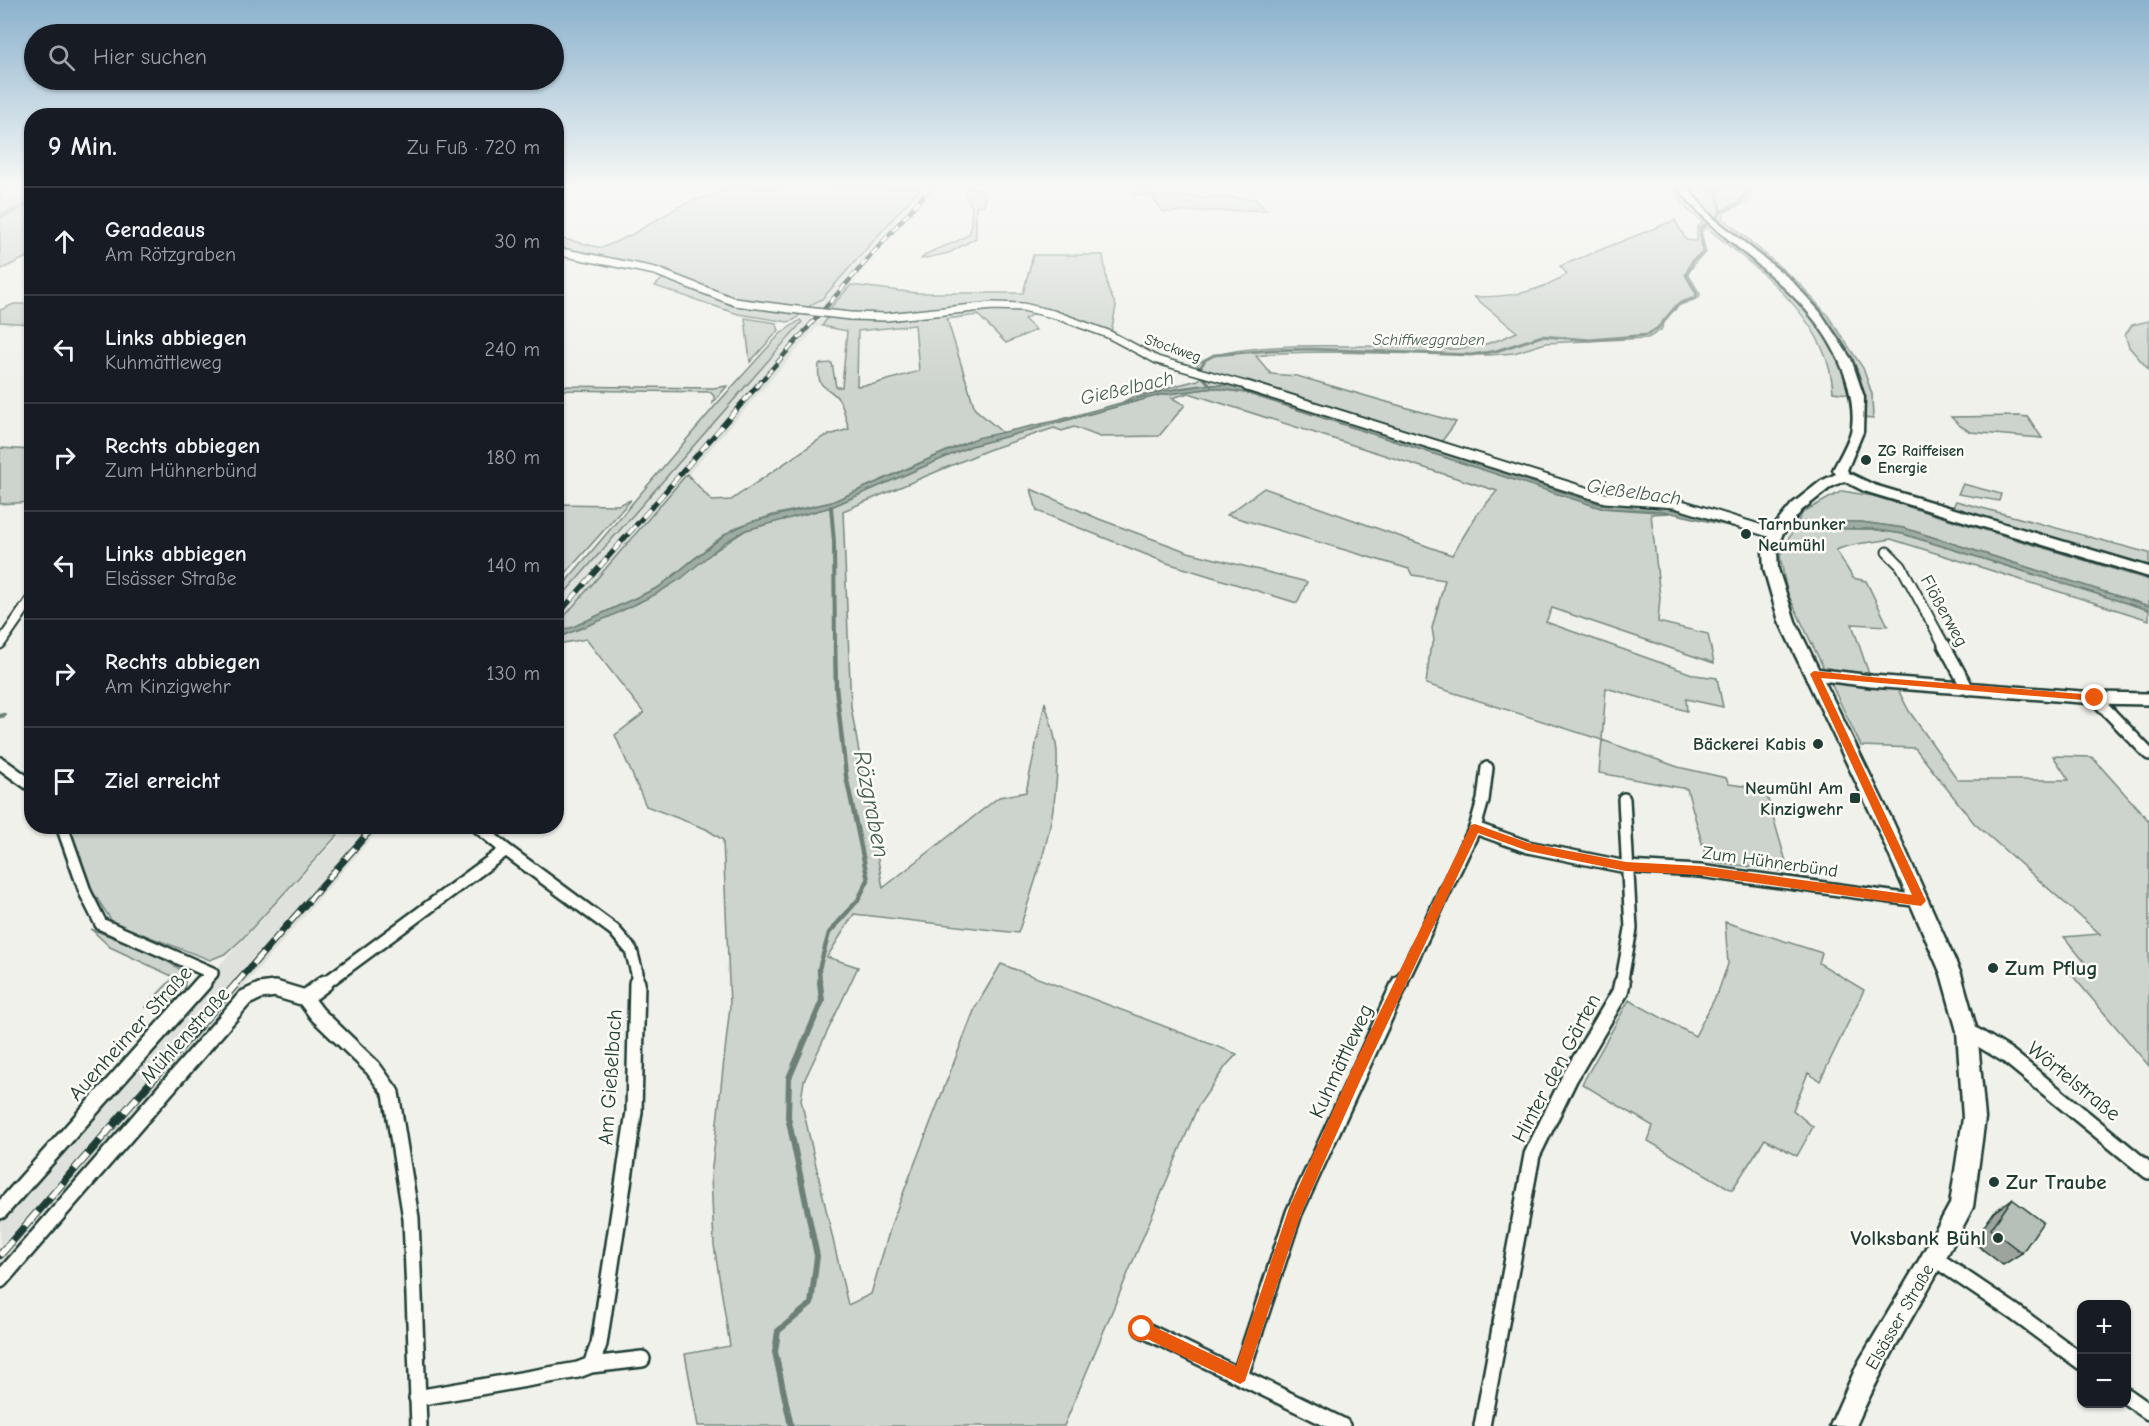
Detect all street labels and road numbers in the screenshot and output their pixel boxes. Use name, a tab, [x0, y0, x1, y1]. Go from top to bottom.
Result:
street label: Stockweg	[1142, 330, 1204, 366]
street label: Flößerweg	[1916, 572, 1972, 650]
street label: Zum Hühnerbünd	[1701, 842, 1839, 882]
street label: Auenheimer Straße	[63, 961, 197, 1105]
street label: Mühlenstraße	[135, 982, 235, 1088]
street label: Hinter den Gärten	[1507, 990, 1605, 1146]
street label: Kuhmättleweg	[1304, 1000, 1378, 1122]
street label: Am Gießelbach	[593, 1008, 627, 1146]
street label: Wörtelstraße	[2023, 1036, 2125, 1126]
street label: Elsässer Straße	[1861, 1261, 1939, 1373]

